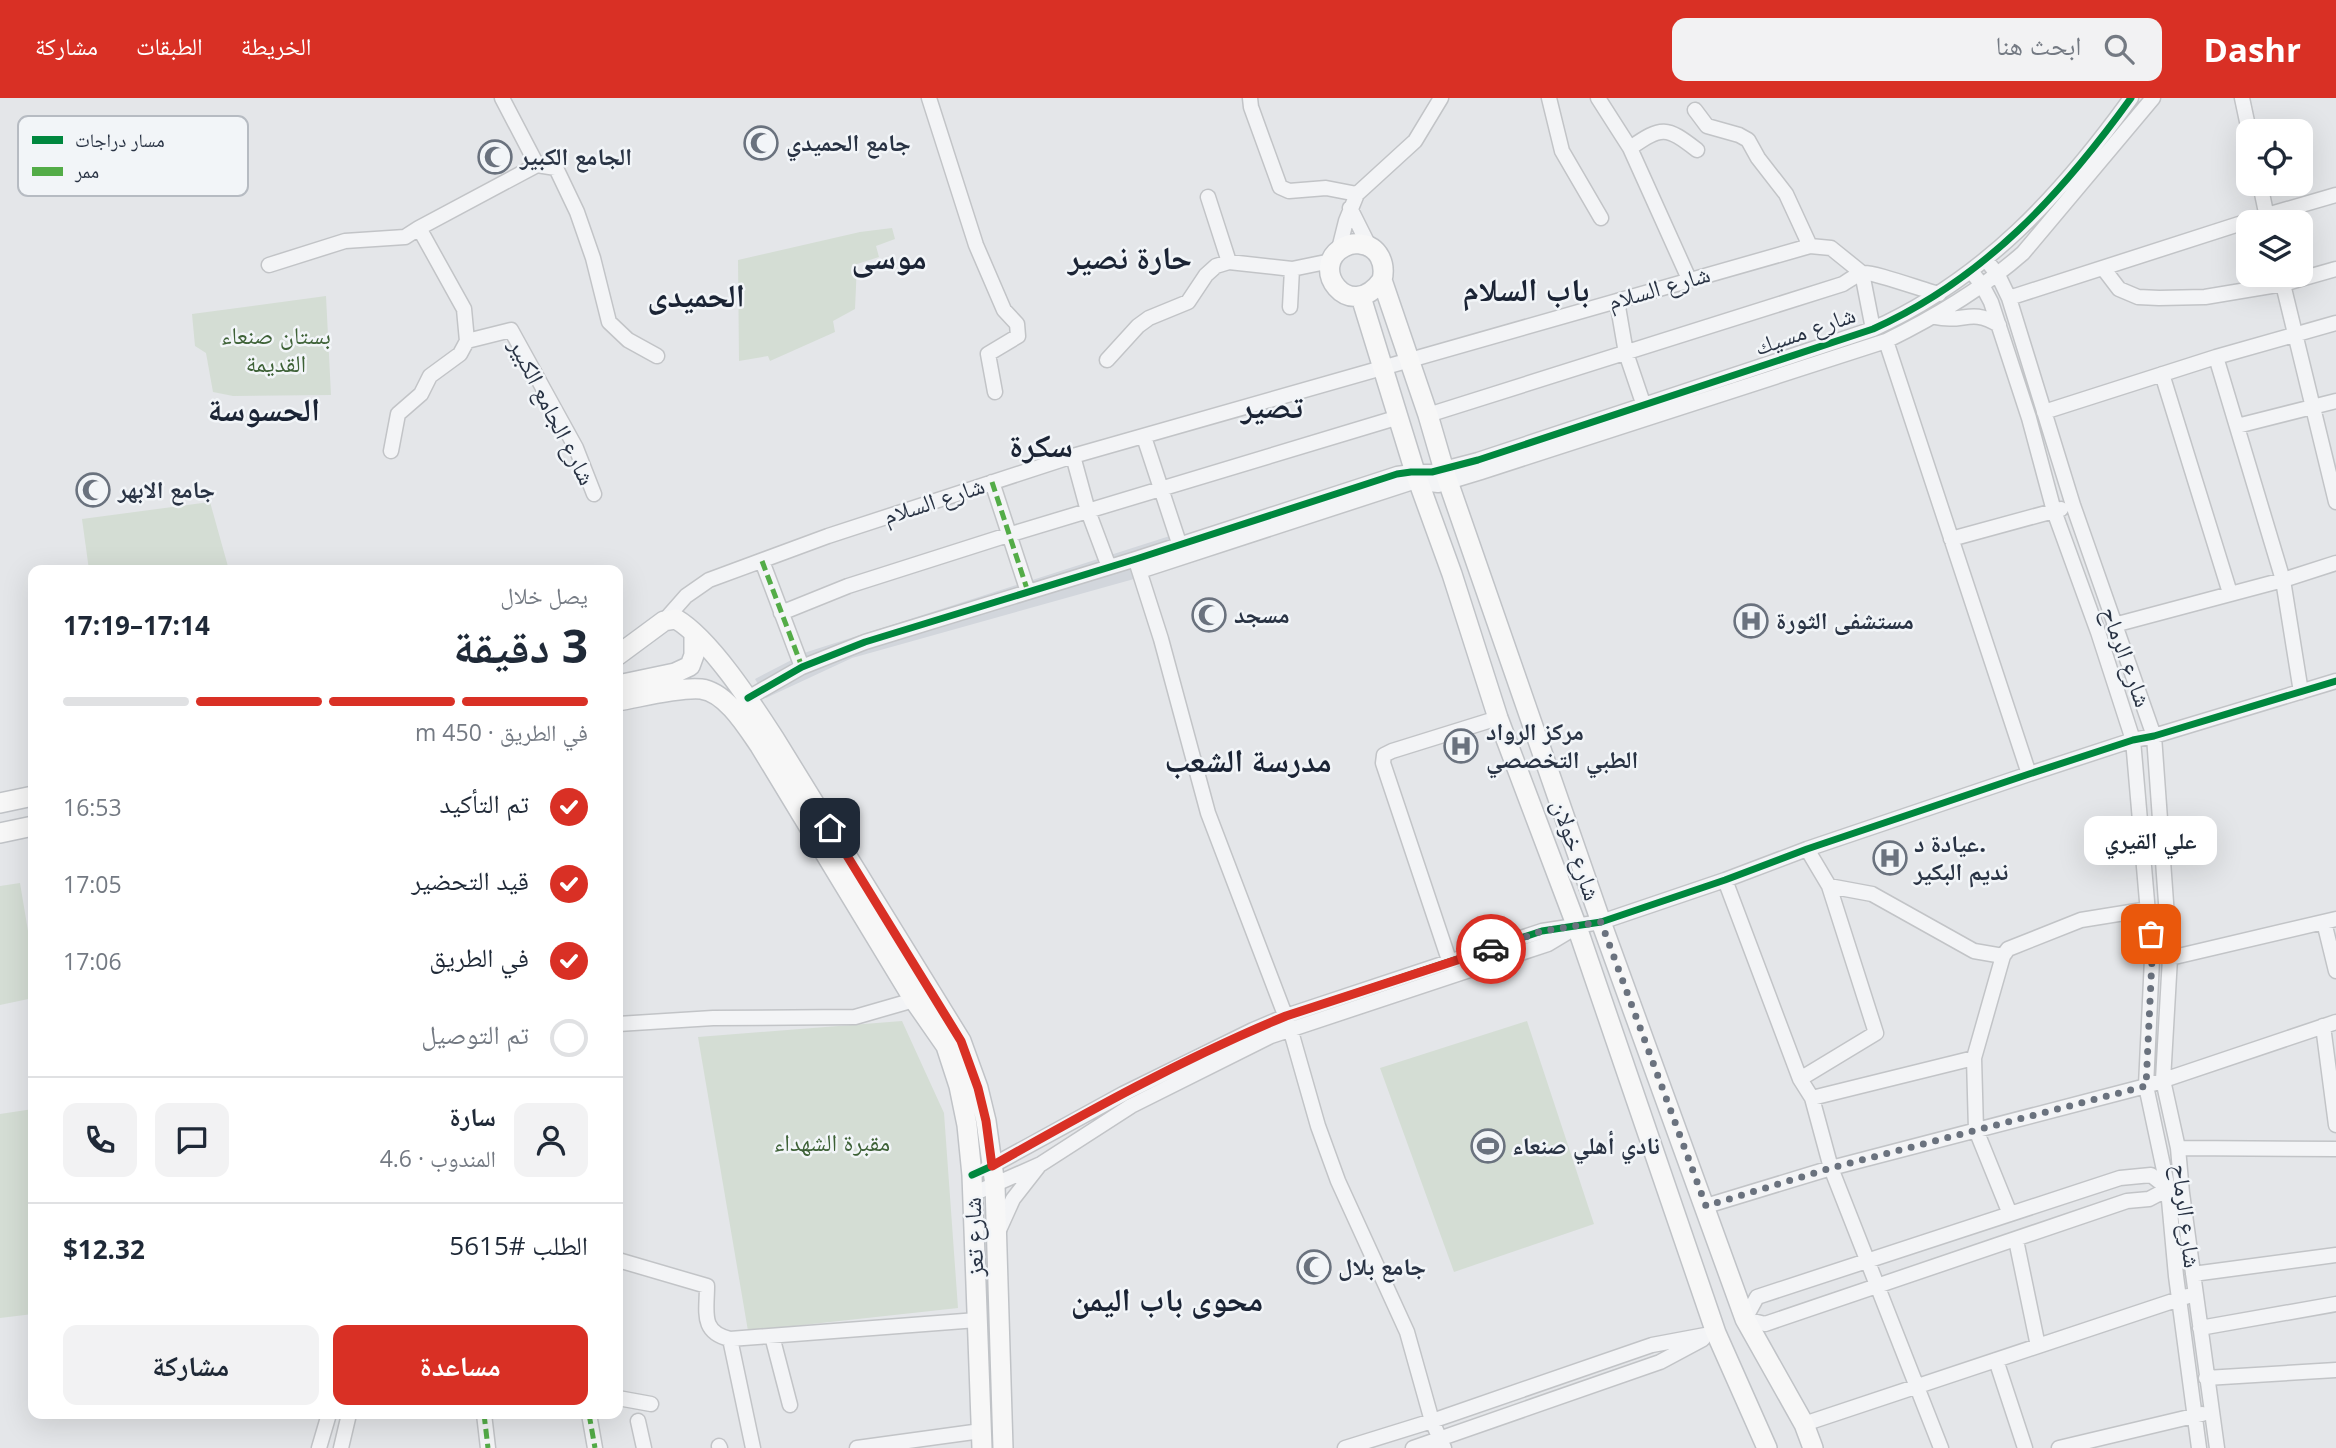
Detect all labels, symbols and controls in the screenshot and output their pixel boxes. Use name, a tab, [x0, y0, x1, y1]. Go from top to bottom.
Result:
search box	[1672, 18, 2162, 81]
text: ابحث هنا	[1996, 27, 2082, 63]
text: Dashr	[2204, 27, 2301, 72]
text: مشاركة	[35, 29, 98, 62]
text: الطبقات	[136, 29, 203, 62]
text: الخريطة	[241, 29, 311, 62]
icon: search	[2100, 30, 2138, 68]
legend	[18, 116, 248, 196]
map controls	[2236, 119, 2313, 287]
button: locate	[2236, 119, 2313, 196]
mosque icon: جامع الحميدي	[742, 124, 780, 162]
place label: جامع الحميدي	[786, 125, 911, 162]
text: مسار دراجات	[75, 127, 165, 153]
mosque icon: الجامع الكبير	[476, 138, 514, 176]
place label: الجامع الكبير	[519, 139, 632, 173]
text: ممر	[74, 158, 99, 184]
button: layers	[2236, 210, 2313, 287]
district label: موسى	[851, 235, 927, 278]
district label: حارة نصير	[1066, 235, 1192, 278]
street label: شارع السلام	[1604, 256, 1714, 318]
district label: باب السلام	[1463, 267, 1589, 312]
district label: الحميدى	[647, 273, 745, 316]
street label: شارع مسيك	[1749, 297, 1860, 362]
park label: بستان صنعاء القديمة	[221, 318, 331, 379]
street label: شارع الجامع الكبير	[502, 331, 604, 490]
district label: تصير	[1239, 384, 1304, 427]
district label: الحسوسة	[208, 387, 320, 430]
district label: سكرة	[1009, 423, 1073, 466]
street label: شارع السلام	[879, 468, 989, 532]
mosque icon: جامع الابهر	[74, 471, 112, 509]
place label: جامع الابهر	[117, 472, 215, 506]
text: يصل خلال	[500, 579, 588, 611]
mosque icon: مسجد	[1190, 596, 1228, 634]
place label: مسجد	[1234, 597, 1290, 630]
hospital icon: مستشفى الثورة	[1732, 602, 1770, 640]
street label: شارع الرماح	[2094, 602, 2161, 711]
place label: مستشفى الثورة	[1776, 603, 1914, 636]
text: 17:14–17:19	[63, 607, 210, 643]
text: 3 دقيقة	[453, 614, 588, 676]
place label: مركز الرواد الطبي التخصصي	[1486, 714, 1638, 779]
text: في الطريق · 450 m	[415, 716, 588, 748]
hospital icon: مركز الرواد الطبي التخصصي	[1442, 727, 1480, 765]
district label: مدرسة الشعب	[1164, 738, 1332, 781]
text: تم التأكيد	[439, 785, 529, 821]
icon: check	[550, 788, 588, 826]
text: 16:53	[63, 791, 122, 823]
street label: شارع خولان	[1545, 795, 1610, 904]
pin	[800, 798, 860, 858]
icon: home	[811, 809, 849, 847]
callout: علي القيري	[2084, 815, 2218, 864]
text: علي القيري	[2104, 824, 2197, 856]
place label: عيادة د. نديم البكير	[1913, 826, 2008, 888]
hospital icon: عيادة د. نديم البكير	[1871, 839, 1909, 877]
text: قيد التحضير	[411, 862, 529, 898]
icon: check	[550, 865, 588, 903]
text: 17:05	[63, 868, 122, 900]
pin	[2121, 904, 2181, 964]
courier	[1456, 914, 1526, 984]
icon: bag	[2132, 915, 2170, 953]
icon: car	[1472, 930, 1510, 968]
text: في الطريق	[429, 939, 529, 975]
icon: check	[550, 942, 588, 980]
text: 17:06	[63, 945, 122, 977]
text: تم التوصيل	[421, 1016, 529, 1052]
text: سارة	[449, 1098, 496, 1134]
button: phone	[63, 1103, 137, 1177]
button: chat	[155, 1103, 229, 1177]
button: person	[514, 1103, 588, 1177]
park label: مقبرة الشهداء	[774, 1125, 890, 1158]
sports icon: نادي أهلي صنعاء	[1469, 1127, 1507, 1165]
place label: نادي أهلي صنعاء	[1512, 1128, 1660, 1165]
text: المندوب · 4.6	[380, 1142, 496, 1174]
street label: شارع الرماح	[2165, 1162, 2210, 1270]
street label: شارع تعز	[955, 1197, 990, 1278]
text: الطلب #5615	[449, 1227, 588, 1263]
text: $12.32	[63, 1231, 145, 1267]
mosque icon: جامع بلال	[1295, 1248, 1333, 1286]
place label: جامع بلال	[1338, 1249, 1426, 1283]
district label: محوى باب اليمن	[1071, 1277, 1263, 1320]
button: مشاركة	[63, 1325, 319, 1405]
button: مساعدة	[333, 1325, 588, 1405]

